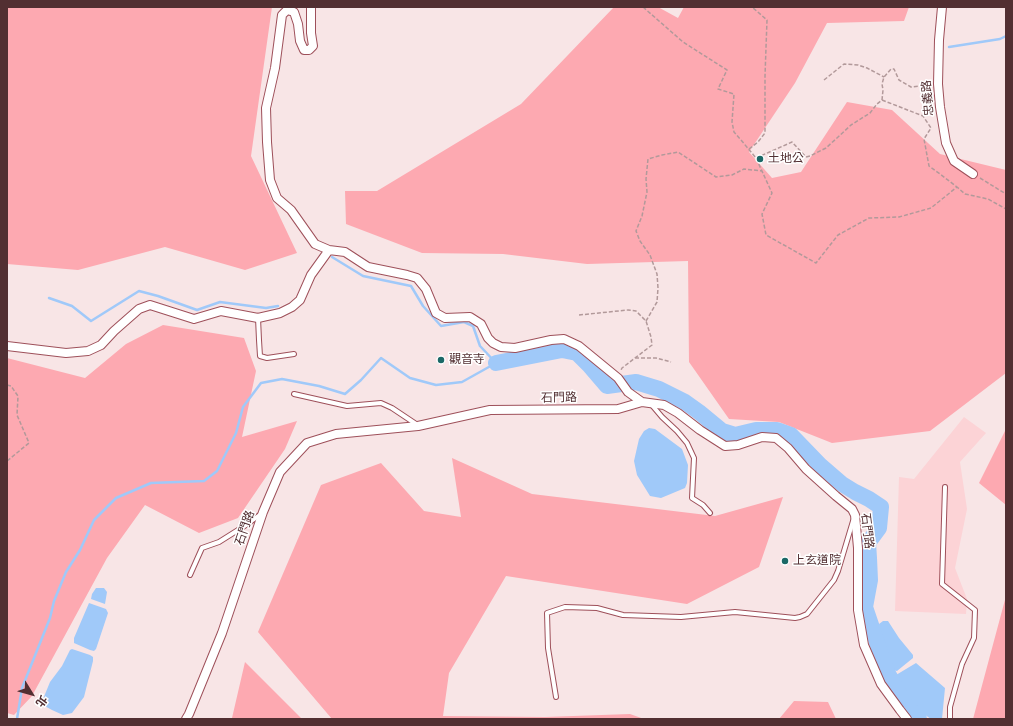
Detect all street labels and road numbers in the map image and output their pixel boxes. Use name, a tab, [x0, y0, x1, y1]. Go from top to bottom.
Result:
street label: 忠義路	[919, 79, 937, 117]
street label: 石門路	[541, 390, 577, 406]
street label: 石門路	[232, 509, 258, 547]
street label: 石門路	[858, 512, 876, 550]

